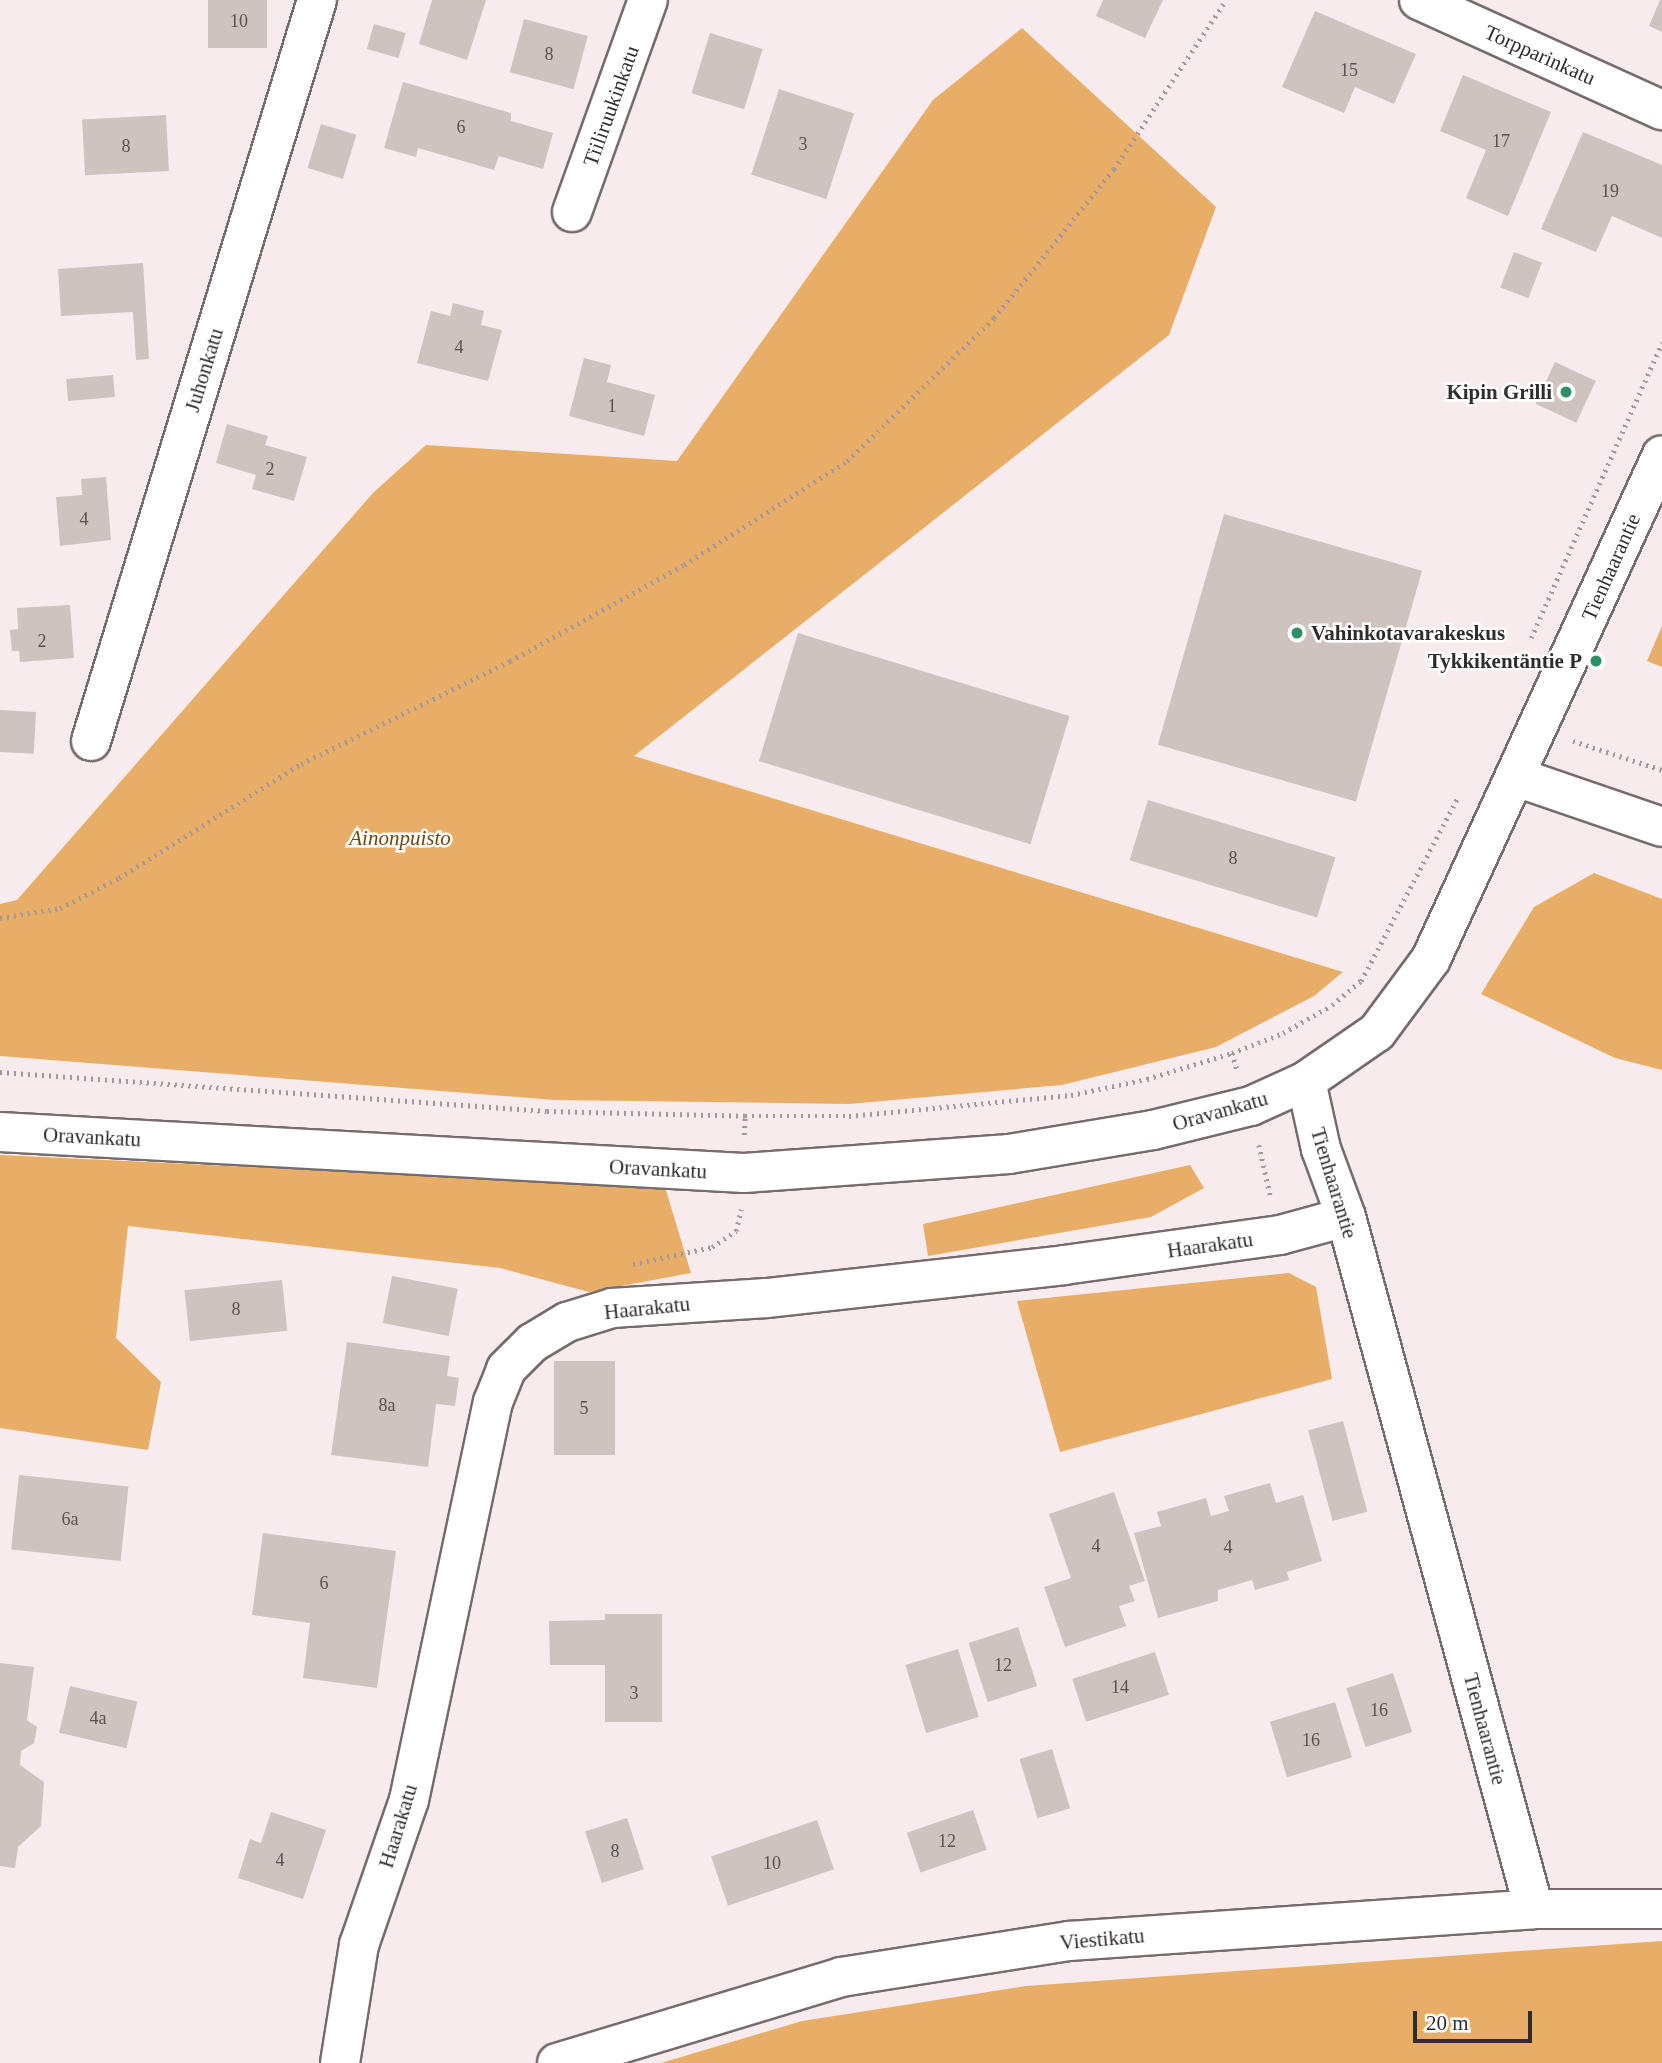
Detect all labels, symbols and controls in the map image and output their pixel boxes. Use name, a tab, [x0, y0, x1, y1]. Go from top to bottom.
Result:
house number: 10	[230, 10, 248, 32]
street label: Torpparinkatu	[1481, 19, 1599, 91]
street label: Tiiliruukinkatu	[578, 42, 644, 170]
house number: 8	[544, 43, 554, 65]
house number: 15	[1340, 59, 1358, 81]
house number: 6	[457, 116, 466, 138]
house number: 17	[1492, 130, 1510, 152]
house number: 3	[798, 133, 807, 155]
house number: 8	[122, 135, 130, 157]
house number: 19	[1601, 180, 1619, 202]
street label: Juhonkatu	[179, 325, 229, 415]
house number: 4	[454, 336, 463, 358]
place label: Kipin Grilli	[1446, 379, 1552, 405]
marker: Kipin Grilli	[1558, 384, 1574, 400]
house number: 1	[608, 395, 616, 417]
house number: 2	[265, 458, 274, 480]
house number: 4	[80, 508, 88, 530]
street label: Tienhaarantie	[1576, 509, 1646, 625]
place label: Vahinkotavarakeskus	[1311, 620, 1505, 646]
marker: Vahinkotavarakeskus	[1289, 625, 1305, 641]
house number: 2	[38, 630, 46, 652]
place label: Tykkikentäntie P	[1428, 648, 1582, 674]
marker: Tykkikentäntie P	[1588, 653, 1604, 669]
park label: Ainonpuisto	[349, 825, 451, 851]
house number: 8	[1228, 847, 1238, 869]
street label: Oravankatu	[1169, 1085, 1271, 1137]
street label: Oravankatu	[42, 1122, 142, 1152]
street label: Tienhaarantie	[1305, 1124, 1363, 1242]
street label: Oravankatu	[608, 1154, 708, 1184]
street label: Haarakatu	[1166, 1227, 1254, 1263]
street label: Haarakatu	[603, 1291, 691, 1325]
house number: 8	[232, 1298, 241, 1320]
house number: 8a	[379, 1394, 395, 1416]
house number: 5	[580, 1397, 588, 1419]
house number: 6a	[62, 1508, 78, 1530]
house number: 4	[1092, 1535, 1100, 1557]
house number: 4	[1224, 1536, 1232, 1558]
house number: 6	[320, 1572, 328, 1594]
house number: 12	[994, 1654, 1012, 1676]
street label: Tienhaarantie	[1458, 1670, 1512, 1788]
house number: 14	[1111, 1676, 1129, 1698]
house number: 3	[630, 1682, 638, 1704]
house number: 16	[1370, 1699, 1388, 1721]
house number: 4a	[90, 1707, 106, 1729]
house number: 16	[1302, 1729, 1320, 1751]
street label: Haarakatu	[373, 1781, 423, 1871]
house number: 12	[938, 1830, 956, 1852]
house number: 8	[610, 1840, 620, 1862]
house number: 4	[276, 1849, 284, 1871]
house number: 10	[763, 1852, 781, 1874]
street label: Viestikatu	[1059, 1923, 1145, 1955]
scale bar	[1417, 1996, 1536, 2040]
text: 20 m	[1426, 2011, 1469, 2035]

